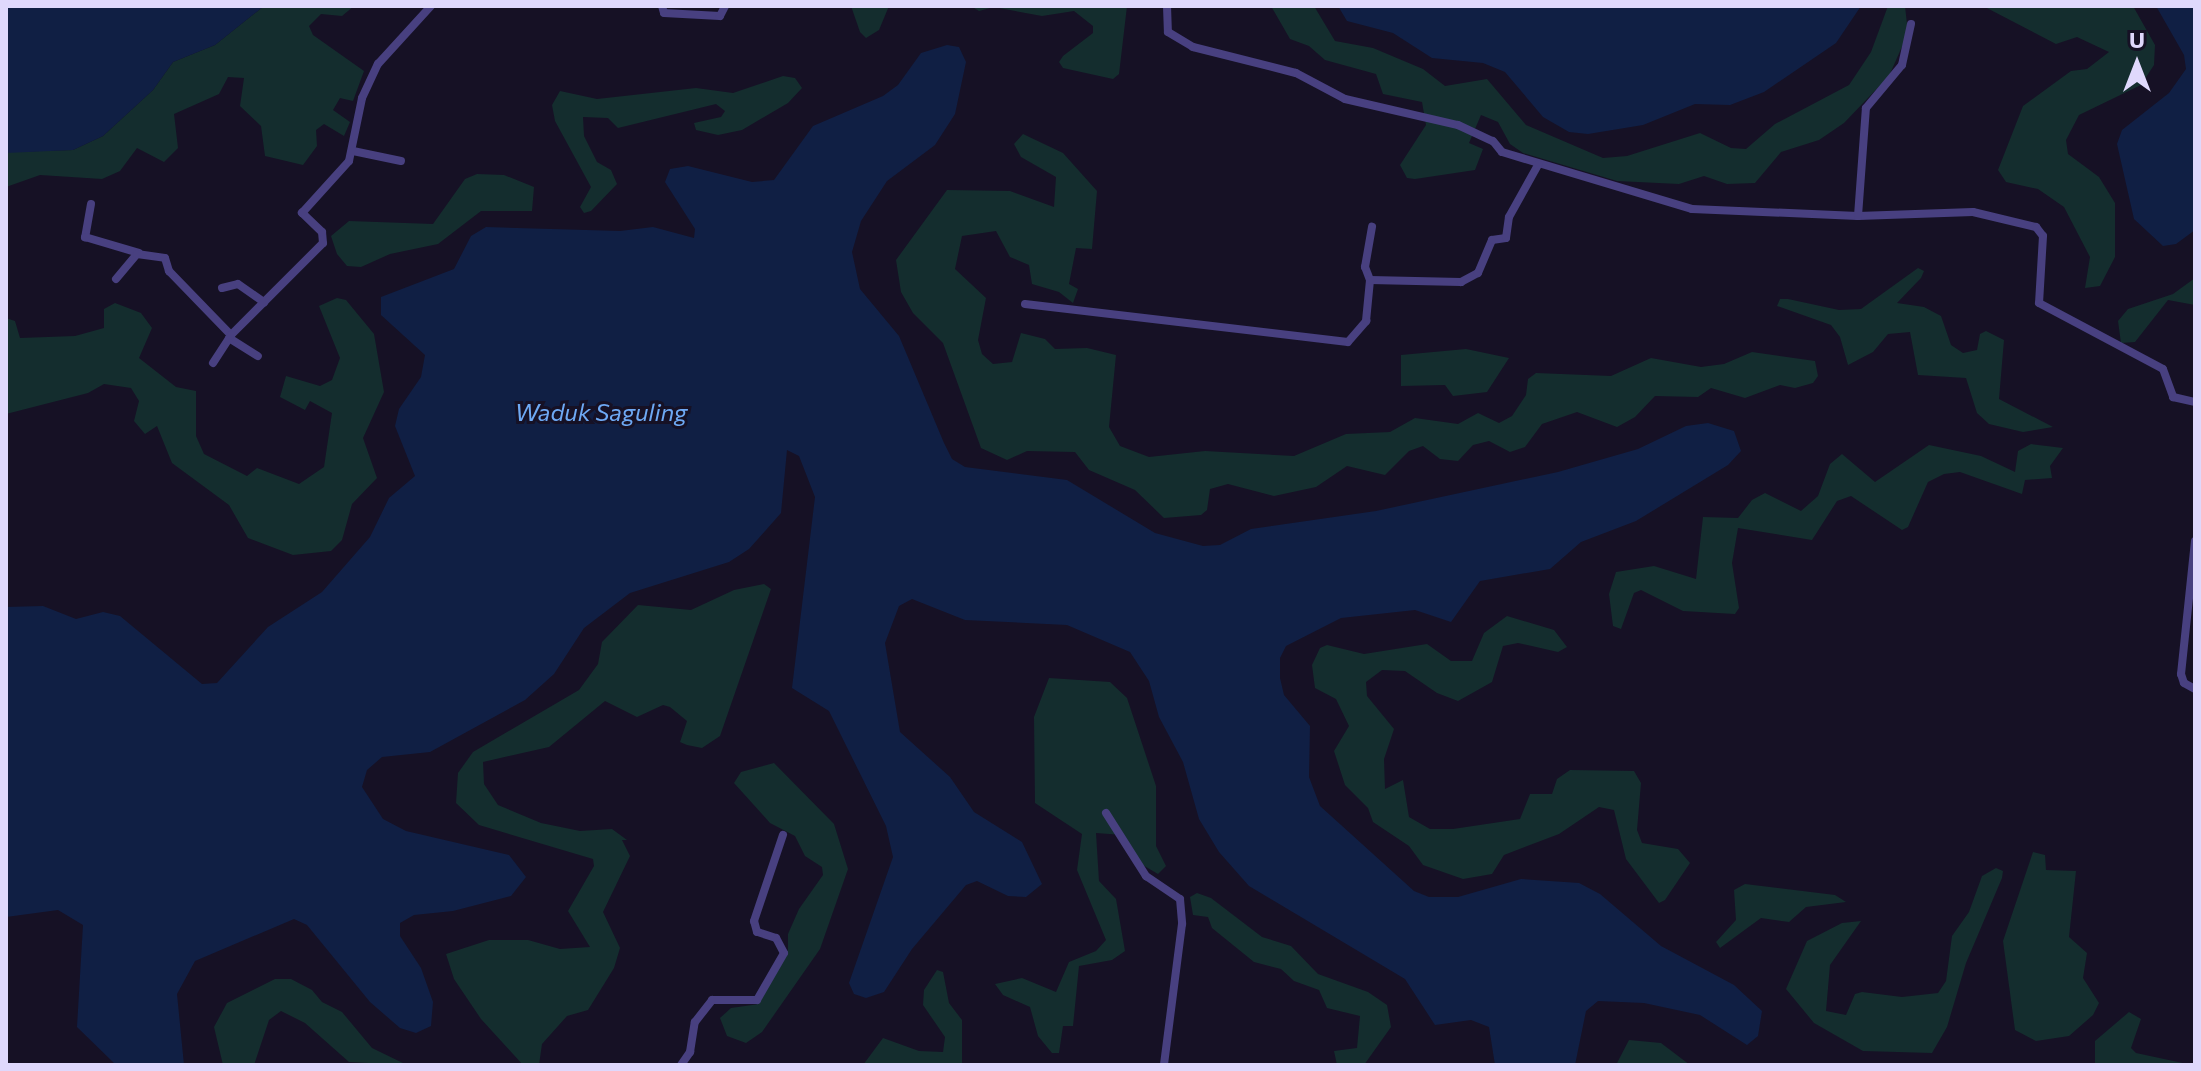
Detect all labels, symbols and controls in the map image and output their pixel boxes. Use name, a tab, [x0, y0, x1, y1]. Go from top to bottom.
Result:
north arrow	[2097, 24, 2177, 104]
text: U	[2129, 26, 2145, 53]
water label: Waduk Saguling	[515, 398, 687, 426]

